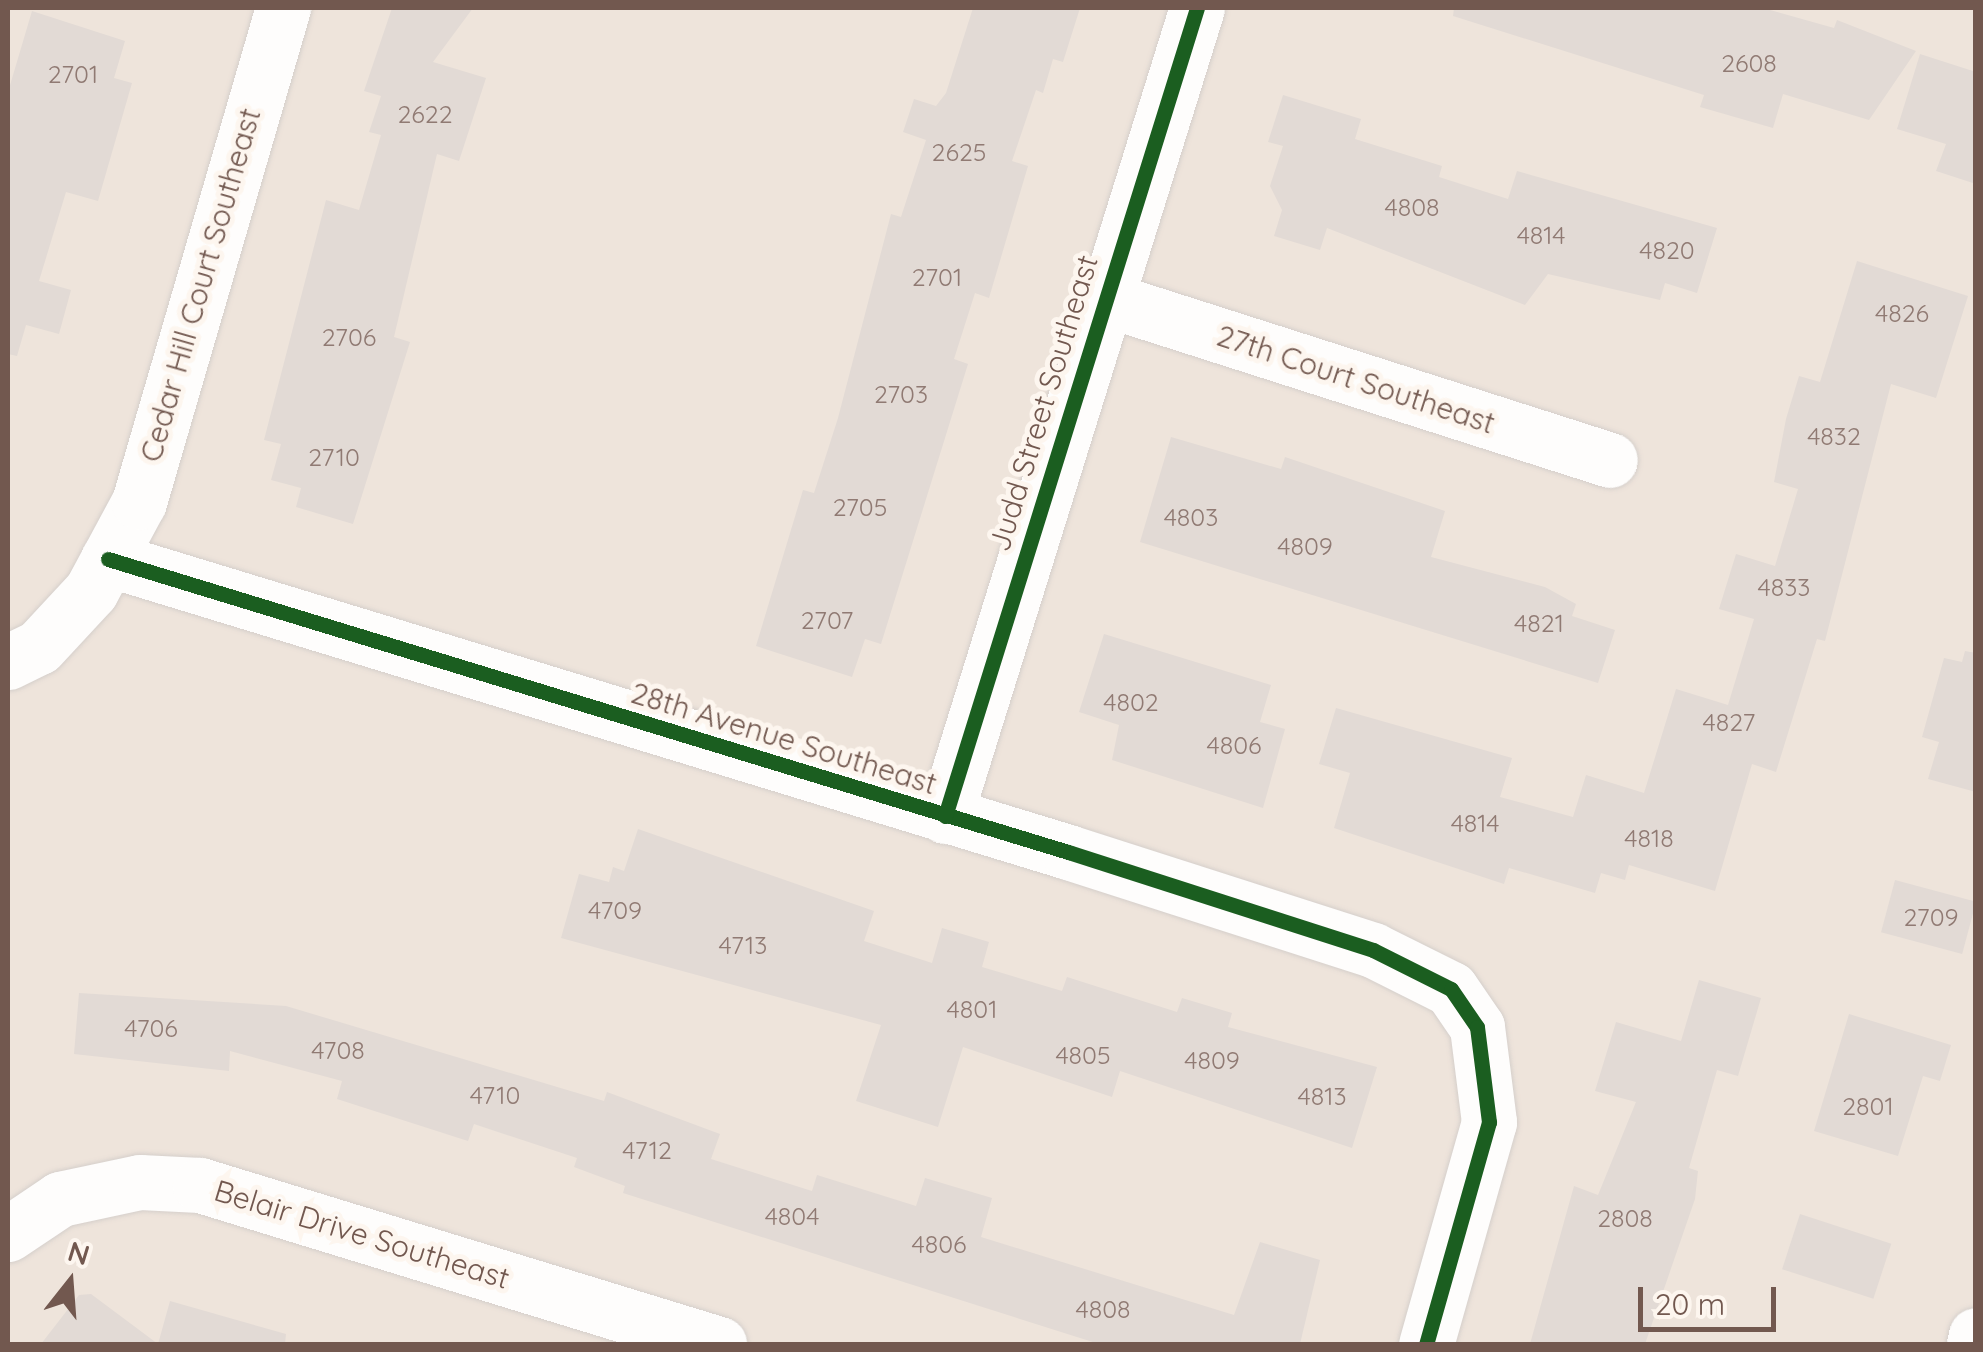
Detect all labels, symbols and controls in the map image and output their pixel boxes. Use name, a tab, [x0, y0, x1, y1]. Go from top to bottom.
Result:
house number: 2608	[1721, 48, 1777, 78]
house number: 2701	[48, 59, 98, 89]
house number: 2622	[398, 99, 452, 129]
street label: Cedar Hill Court Southeast	[132, 104, 268, 466]
house number: 2625	[932, 137, 986, 167]
house number: 4808	[1384, 192, 1440, 222]
house number: 4814	[1517, 220, 1565, 250]
house number: 4820	[1639, 235, 1695, 265]
street label: Judd Street Southeast	[981, 251, 1105, 555]
house number: 2701	[912, 262, 962, 292]
house number: 4826	[1875, 298, 1929, 328]
street label: 27th Court Southeast	[1212, 317, 1500, 441]
house number: 2706	[322, 322, 376, 352]
house number: 2703	[874, 379, 928, 409]
house number: 4832	[1807, 421, 1861, 451]
house number: 2710	[308, 442, 360, 472]
house number: 2705	[833, 492, 887, 522]
house number: 4803	[1164, 502, 1218, 532]
house number: 4809	[1277, 531, 1333, 561]
house number: 4833	[1758, 572, 1810, 602]
house number: 2707	[801, 605, 853, 635]
house number: 4821	[1514, 608, 1564, 638]
street label: 28th Avenue Southeast	[627, 674, 941, 802]
house number: 4802	[1103, 687, 1159, 717]
house number: 4827	[1703, 707, 1755, 737]
house number: 4806	[1207, 730, 1261, 760]
house number: 4814	[1451, 808, 1499, 838]
house number: 4818	[1624, 823, 1674, 853]
house number: 4709	[588, 895, 642, 925]
house number: 2709	[1903, 902, 1959, 932]
house number: 4713	[719, 930, 767, 960]
house number: 4801	[947, 994, 997, 1024]
house number: 4706	[124, 1013, 178, 1043]
house number: 4708	[311, 1035, 365, 1065]
house number: 4805	[1055, 1040, 1111, 1070]
house number: 4809	[1184, 1045, 1240, 1075]
house number: 4710	[470, 1080, 520, 1110]
house number: 4813	[1297, 1081, 1347, 1111]
house number: 2801	[1842, 1091, 1894, 1121]
house number: 4712	[622, 1135, 672, 1165]
street label: Belair Drive Southeast	[210, 1172, 514, 1296]
house number: 4804	[765, 1201, 819, 1231]
house number: 2808	[1597, 1203, 1653, 1233]
house number: 4806	[912, 1229, 966, 1259]
north arrow	[20, 1232, 120, 1332]
text: N	[64, 1233, 94, 1273]
scale bar	[1643, 1267, 1780, 1329]
text: 20 m	[1655, 1285, 1725, 1323]
house number: 4808	[1075, 1294, 1131, 1324]

